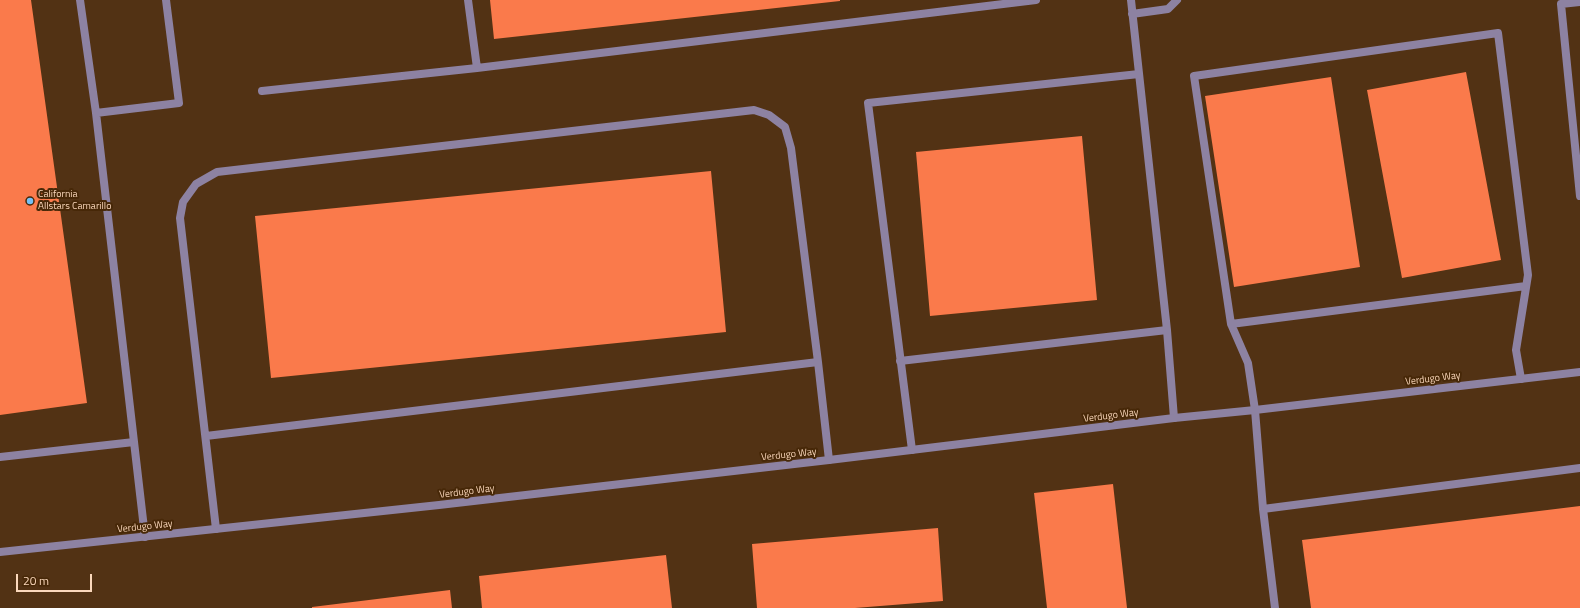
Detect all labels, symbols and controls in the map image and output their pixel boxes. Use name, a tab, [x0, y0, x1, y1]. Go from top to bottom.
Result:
place label: California Allstars Camarillo	[38, 189, 111, 212]
marker: California Allstars Camarillo	[25, 196, 35, 206]
street label: Verdugo Way	[1405, 370, 1461, 388]
street label: Verdugo Way	[1083, 407, 1139, 425]
street label: Verdugo Way	[761, 446, 817, 464]
street label: Verdugo Way	[439, 483, 495, 501]
street label: Verdugo Way	[117, 518, 173, 536]
scale bar	[18, 566, 94, 592]
text: 20 m	[23, 571, 49, 590]

